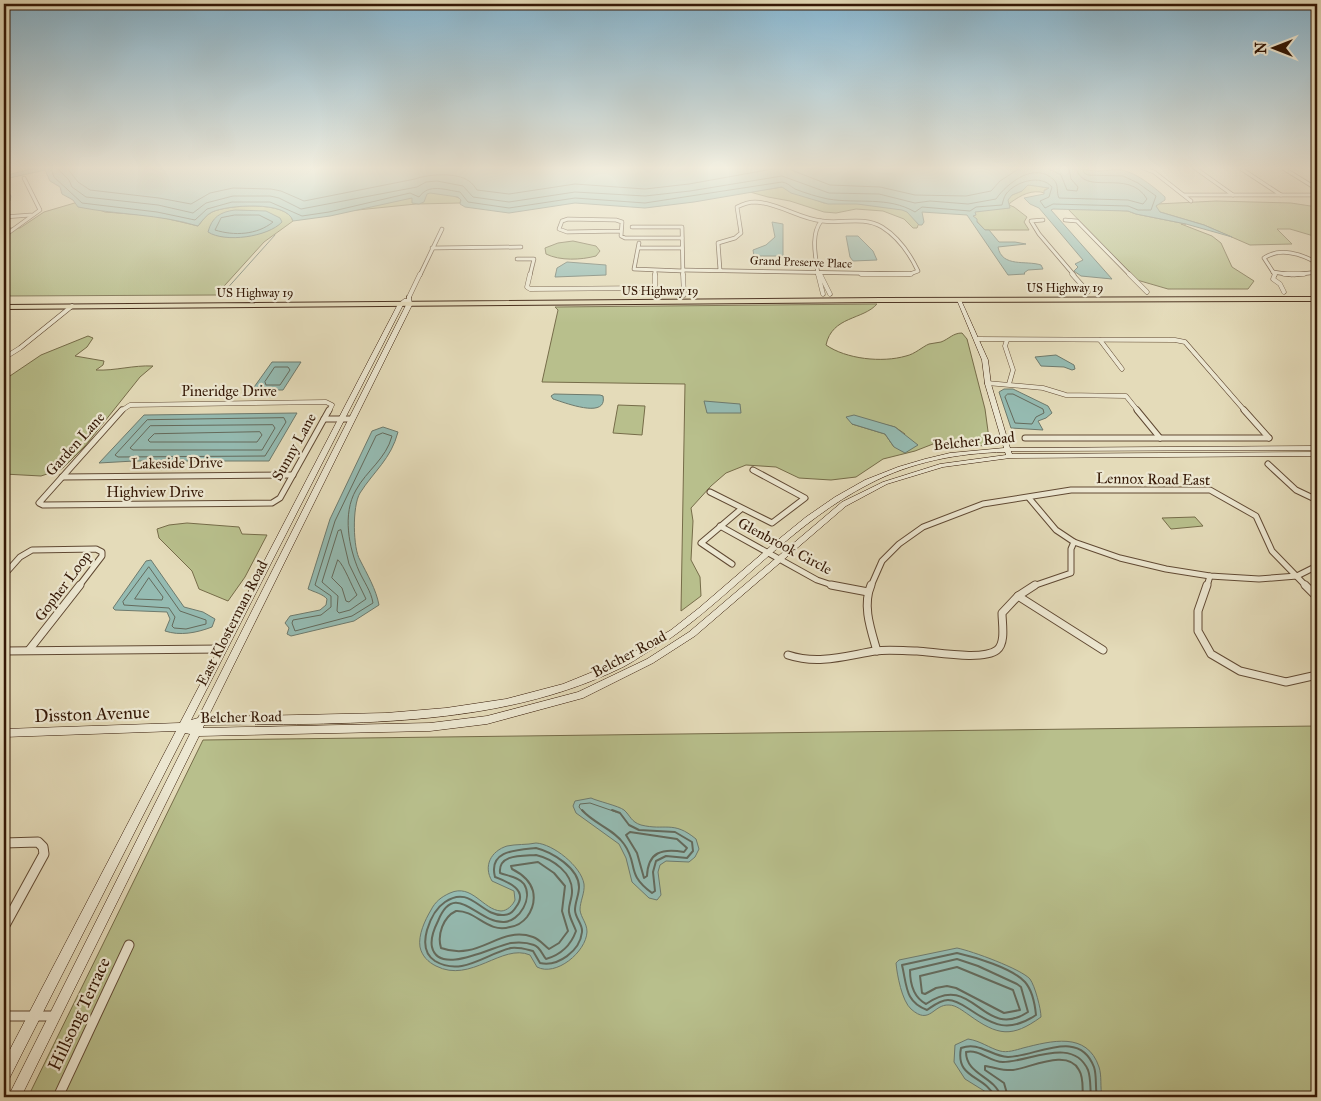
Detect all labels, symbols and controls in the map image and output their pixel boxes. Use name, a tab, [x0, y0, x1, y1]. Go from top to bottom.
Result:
north arrow	[1248, 22, 1298, 72]
text: N	[1253, 42, 1270, 54]
street label: Grand Preserve Place	[750, 253, 852, 271]
street label: US Highway 19	[1027, 281, 1103, 296]
street label: US Highway 19	[622, 284, 698, 299]
street label: US Highway 19	[217, 286, 293, 301]
street label: Pineridge Drive	[181, 382, 277, 400]
street label: Garden Lane	[42, 408, 108, 480]
street label: Sunny Lane	[268, 410, 320, 484]
street label: Belcher Road	[932, 428, 1016, 454]
street label: Lakeside Drive	[131, 453, 223, 473]
street label: Lennox Road East	[1096, 469, 1211, 489]
street label: Highview Drive	[106, 483, 204, 501]
street label: Glenbrook Circle	[735, 514, 835, 578]
street label: Gopher Loop	[31, 547, 95, 625]
street label: East Klosterman Road	[193, 557, 272, 689]
street label: Belcher Road	[589, 627, 670, 681]
street label: Disston Avenue	[34, 701, 150, 727]
street label: Belcher Road	[200, 707, 283, 727]
street label: Hillsong Terrace	[43, 954, 116, 1075]

